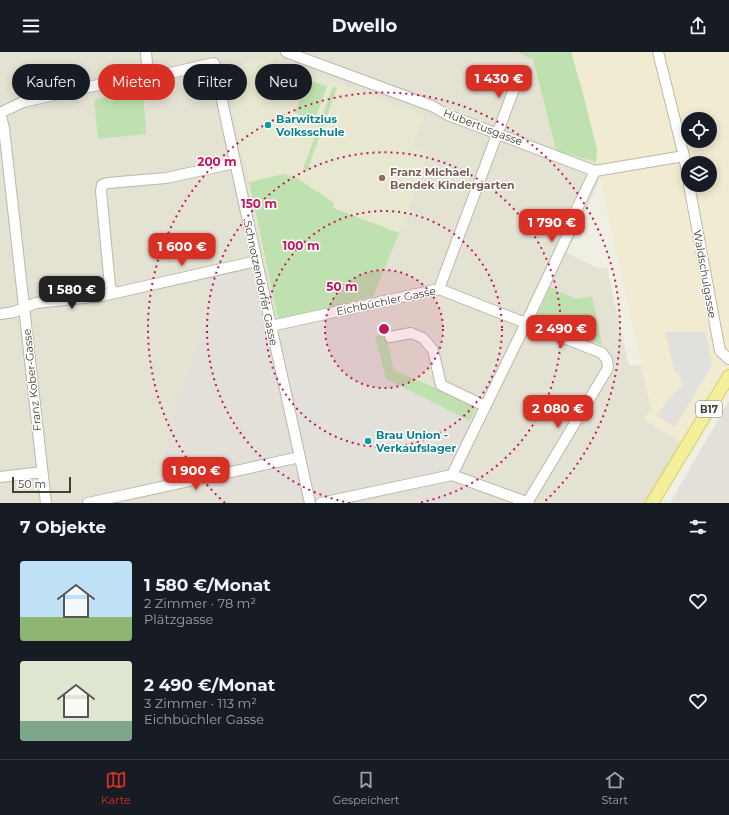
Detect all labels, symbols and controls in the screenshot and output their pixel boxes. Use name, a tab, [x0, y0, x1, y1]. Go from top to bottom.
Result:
icon: menu	[20, 15, 42, 37]
text: Dwello	[332, 15, 397, 37]
icon: share	[687, 15, 709, 37]
chip: Kaufen	[12, 64, 90, 100]
chip: Mieten	[98, 64, 175, 100]
chip: Filter	[183, 64, 247, 100]
chip: Neu	[255, 64, 312, 100]
pin: 1 430 €	[462, 65, 536, 99]
text: 1 430 €	[475, 70, 523, 86]
street label: Hubertusgasse	[441, 105, 525, 149]
place label: Barwitzius Volksschule	[275, 112, 345, 139]
map controls	[681, 112, 717, 192]
button: locate	[681, 112, 717, 148]
marker: Barwitzius Volksschule	[263, 120, 273, 130]
text: 200 m	[197, 154, 237, 169]
button: layers	[681, 156, 717, 192]
place label: Franz Michael Bendek Kindergarten	[390, 165, 515, 192]
marker: Franz Michael Bendek Kindergarten	[377, 173, 387, 183]
text: 150 m	[241, 196, 277, 211]
pin: 1 790 €	[515, 209, 589, 243]
text: 1 790 €	[528, 214, 576, 230]
street label: Schnotzendorfer Gasse	[241, 219, 281, 347]
street label: Waldschulgasse	[690, 229, 720, 319]
pin: 1 600 €	[145, 233, 219, 267]
text: 1 600 €	[158, 238, 206, 254]
text: 100 m	[283, 238, 319, 253]
pin: 1 580 €	[35, 276, 109, 310]
text: 50 m	[326, 279, 358, 294]
text: 1 580 €	[48, 281, 96, 297]
street label: Eichbüchler Gasse	[335, 284, 437, 318]
pin: 2 490 €	[524, 315, 598, 349]
text: 2 490 €	[535, 320, 587, 336]
centre of rings	[377, 322, 391, 336]
street label: Franz Kober-Gasse	[20, 328, 44, 432]
pin: 2 080 €	[521, 395, 595, 429]
text: 2 080 €	[532, 400, 584, 416]
road number: B17	[696, 401, 722, 417]
place label: Brau Union - Verkaufslager	[375, 428, 457, 455]
marker: Brau Union - Verkaufslager	[363, 436, 373, 446]
pin: 1 900 €	[159, 457, 233, 491]
text: 1 900 €	[172, 462, 220, 478]
scale bar	[12, 475, 71, 494]
text: 50 m	[18, 477, 46, 491]
icon: filters	[687, 516, 709, 538]
text: 7 Objekte	[20, 517, 106, 537]
text: 1 580 €/Monat	[144, 575, 271, 595]
icon: home	[52, 577, 100, 625]
icon: heart	[687, 590, 709, 612]
text: 2 Zimmer · 78 m²	[144, 595, 256, 611]
text: Plätzgasse	[144, 611, 213, 627]
text: 2 490 €/Monat	[144, 675, 275, 695]
icon: home	[52, 677, 100, 725]
icon: heart	[687, 690, 709, 712]
text: 3 Zimmer · 113 m²	[144, 695, 257, 711]
text: Eichbüchler Gasse	[144, 711, 264, 727]
tab: Karte	[101, 769, 131, 807]
tab: Gespeichert	[333, 769, 399, 807]
tab: Start	[601, 769, 628, 807]

